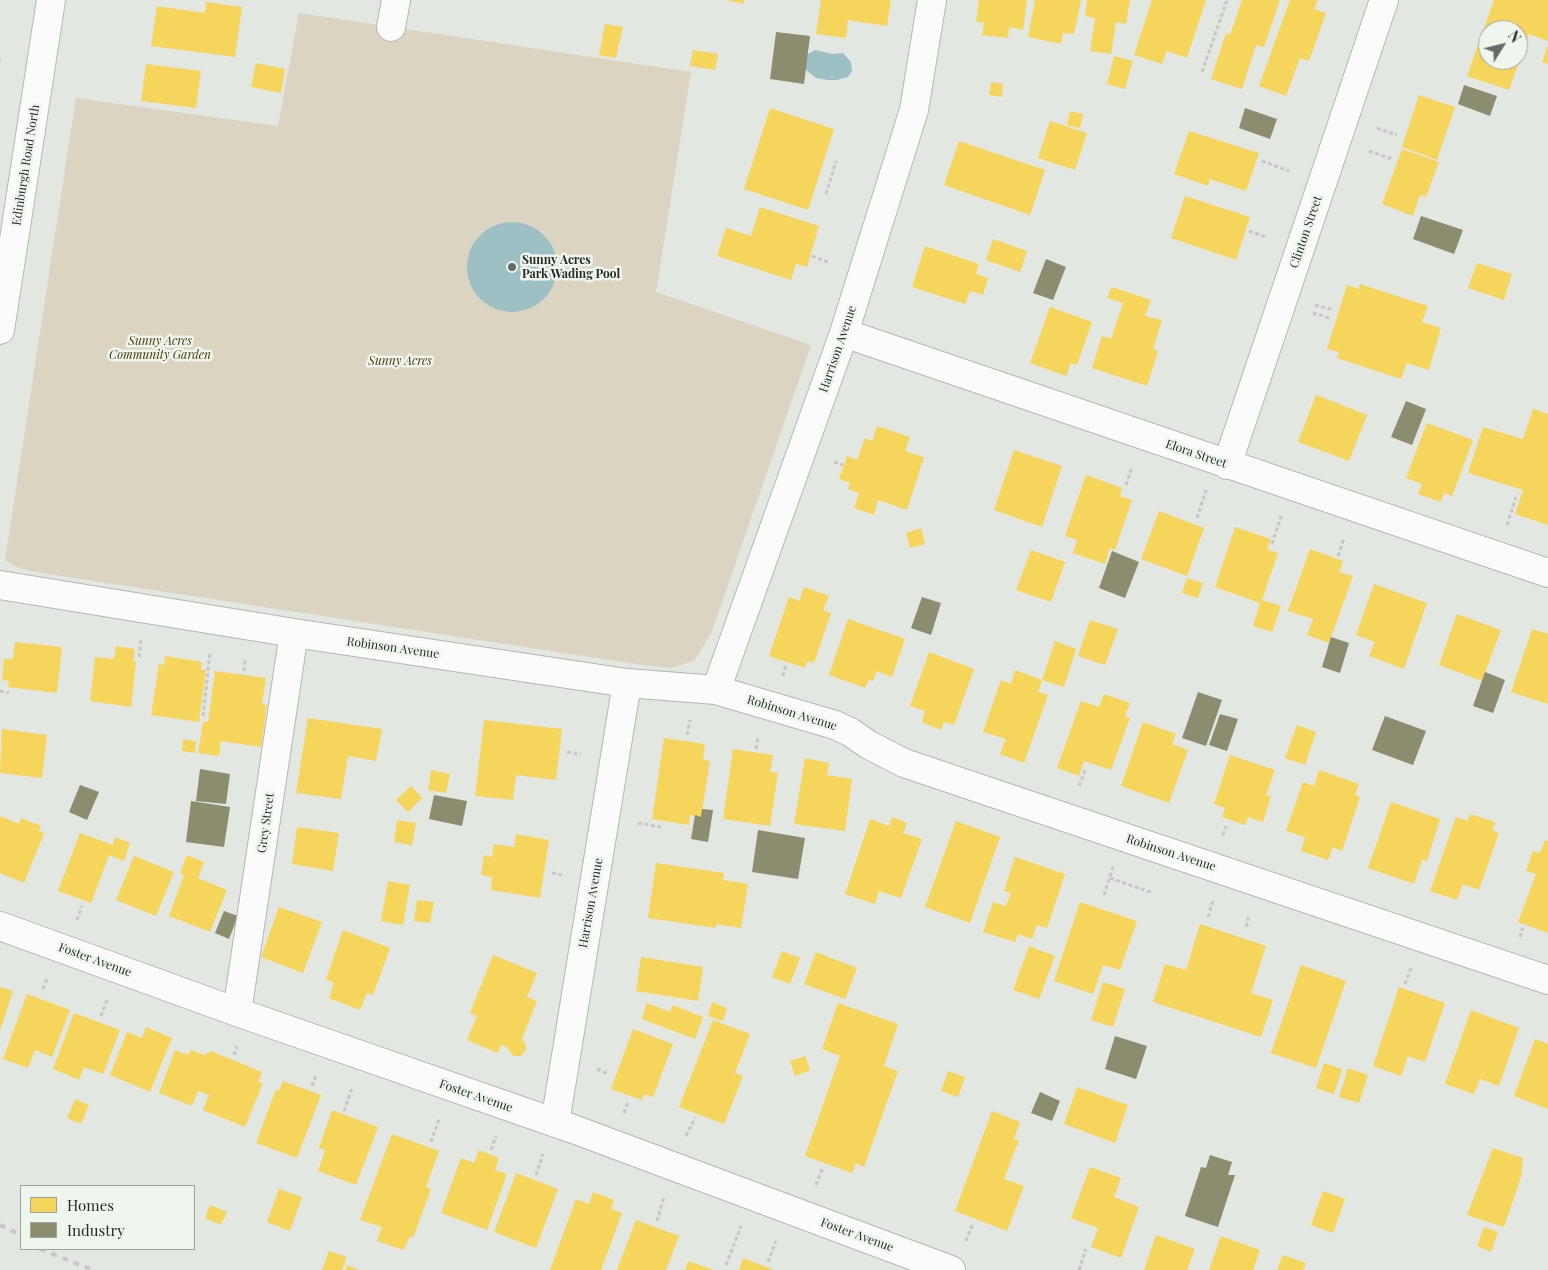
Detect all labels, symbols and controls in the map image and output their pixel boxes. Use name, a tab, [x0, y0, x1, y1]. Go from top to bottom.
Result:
north arrow	[1478, 20, 1528, 70]
text: N	[1504, 27, 1525, 46]
street label: Edinburgh Road North	[9, 104, 43, 226]
street label: Clinton Street	[1287, 194, 1325, 270]
place label: Sunny Acres Park Wading Pool	[522, 253, 620, 281]
marker: Sunny Acres Park Wading Pool	[506, 261, 518, 273]
street label: Harrison Avenue	[816, 304, 860, 394]
park label: Sunny Acres Community Garden	[109, 334, 211, 362]
park label: Sunny Acres	[368, 354, 432, 368]
street label: Elora Street	[1164, 437, 1228, 471]
street label: Robinson Avenue	[346, 634, 440, 662]
street label: Robinson Avenue	[745, 692, 839, 734]
street label: Grey Street	[255, 792, 277, 854]
street label: Robinson Avenue	[1124, 832, 1218, 874]
street label: Harrison Avenue	[576, 857, 606, 949]
street label: Foster Avenue	[56, 940, 134, 980]
street label: Foster Avenue	[437, 1077, 515, 1115]
legend	[20, 1185, 195, 1250]
text: Homes	[67, 1195, 114, 1215]
street label: Foster Avenue	[818, 1215, 896, 1255]
text: Industry	[67, 1220, 125, 1240]

